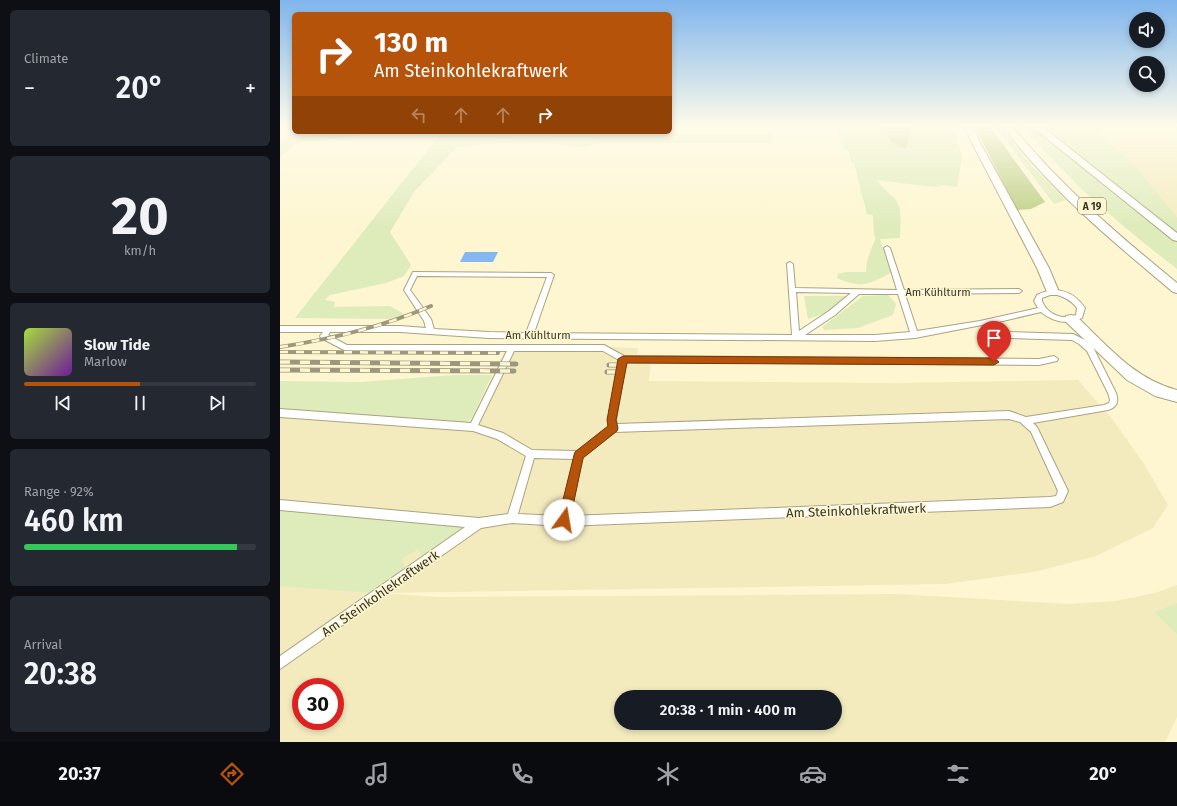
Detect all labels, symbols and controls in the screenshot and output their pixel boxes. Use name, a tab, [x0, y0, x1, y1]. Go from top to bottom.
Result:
map controls	[1129, 12, 1165, 92]
button: sound	[1129, 12, 1165, 48]
text: 130 m	[374, 26, 448, 59]
icon: right	[308, 28, 360, 80]
text: Climate	[24, 51, 68, 66]
button: search	[1129, 56, 1165, 92]
text: Am Steinkohlekraftwerk	[374, 60, 568, 82]
text: 20°	[116, 70, 164, 106]
text: −	[24, 75, 35, 102]
text: +	[245, 75, 256, 102]
icon: left	[408, 104, 430, 126]
icon: ahead	[450, 104, 472, 126]
icon: ahead	[492, 104, 514, 126]
icon: right	[534, 104, 556, 126]
text: 20	[111, 185, 169, 248]
road number: A 19	[1078, 198, 1106, 214]
text: km/h	[124, 243, 156, 258]
street label: Am Kühlturm	[905, 286, 971, 299]
pin	[977, 321, 1011, 362]
icon: arrive	[983, 327, 1005, 349]
street label: Am Kühlturm	[505, 329, 571, 342]
text: Slow Tide	[84, 336, 150, 354]
text: Marlow	[84, 354, 127, 369]
icon: previous	[52, 392, 74, 414]
icon: pause	[129, 392, 151, 414]
icon: next	[206, 392, 228, 414]
text: Range · 92%	[24, 484, 94, 499]
position arrow	[543, 499, 585, 541]
street label: Am Steinkohlekraftwerk	[786, 501, 927, 520]
text: 460 km	[24, 503, 124, 539]
street label: Am Steinkohlekraftwerk	[319, 547, 442, 640]
text: Arrival	[24, 637, 62, 652]
text: 20:38	[24, 656, 97, 692]
speed limit sign: 30	[292, 678, 344, 730]
text: 20:38 · 1 min · 400 m	[660, 701, 796, 719]
icon: directions	[218, 760, 246, 788]
icon: music	[363, 760, 391, 788]
icon: phone	[508, 760, 536, 788]
icon: climate	[654, 760, 682, 788]
icon: car	[799, 760, 827, 788]
icon: filters	[944, 760, 972, 788]
text: 20:37	[59, 763, 101, 785]
text: 20°	[1089, 763, 1118, 785]

